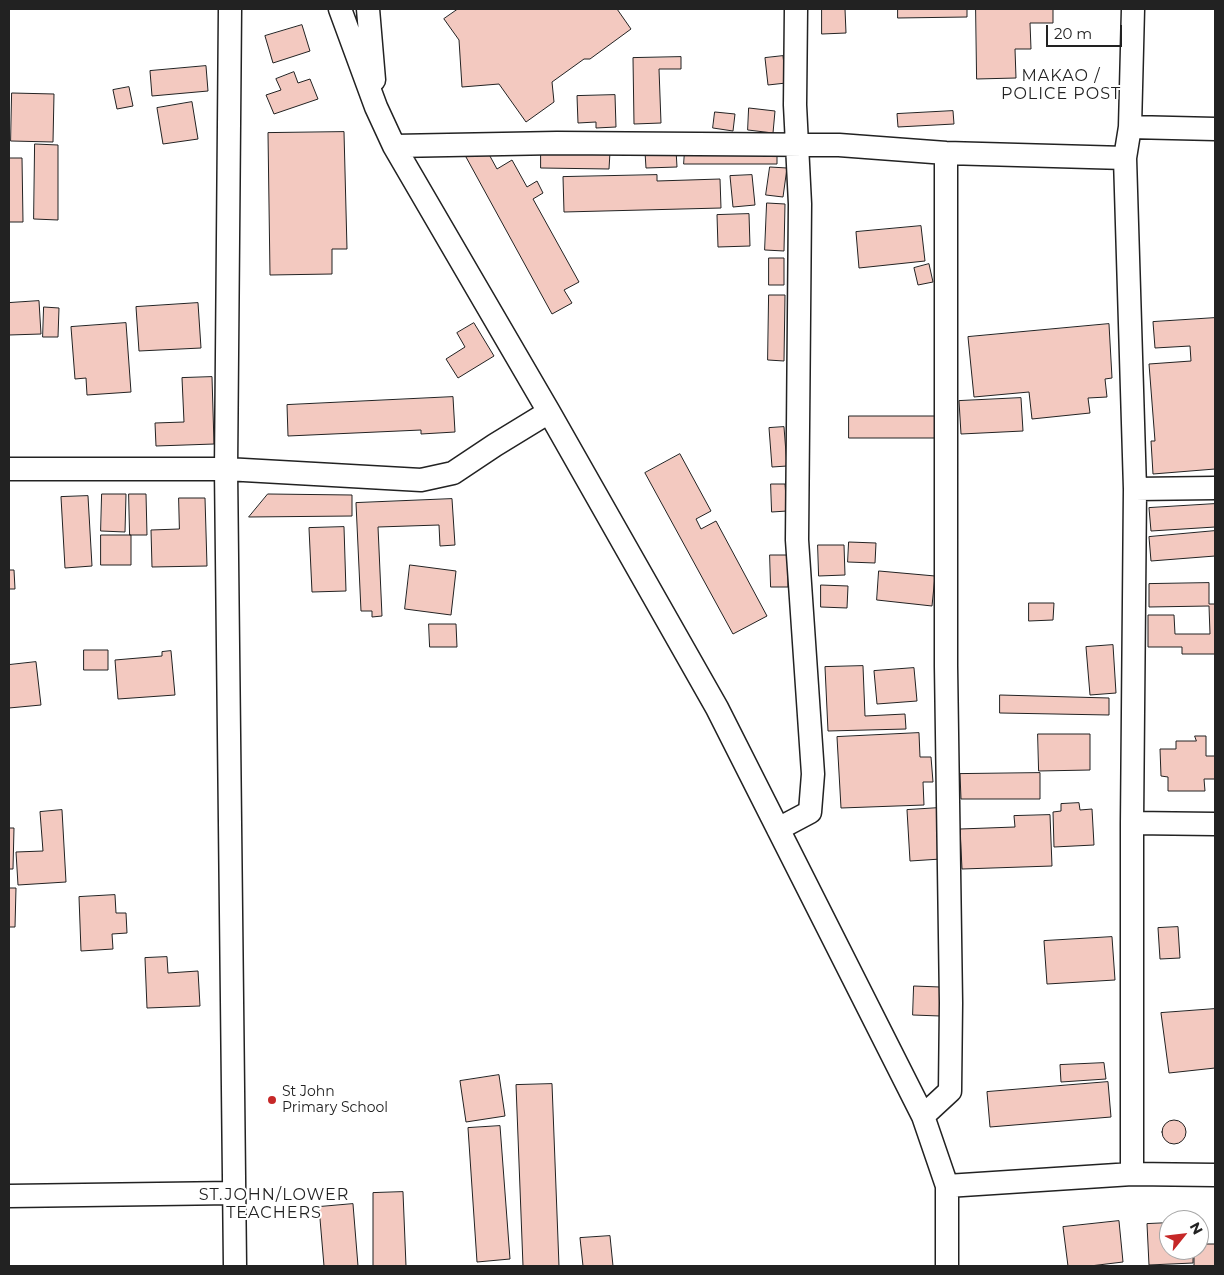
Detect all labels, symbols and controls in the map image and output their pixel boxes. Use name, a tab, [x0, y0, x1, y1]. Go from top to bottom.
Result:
scale bar	[1049, 15, 1125, 47]
text: 20 m	[1054, 24, 1092, 43]
district label: MAKAO / POLICE POST	[1000, 66, 1122, 104]
place label: St John Primary School	[282, 1084, 388, 1116]
marker: St John Primary School	[266, 1094, 278, 1106]
district label: ST.JOHN/LOWER TEACHERS	[197, 1185, 351, 1223]
north arrow	[1159, 1210, 1209, 1260]
text: N	[1186, 1219, 1207, 1238]

